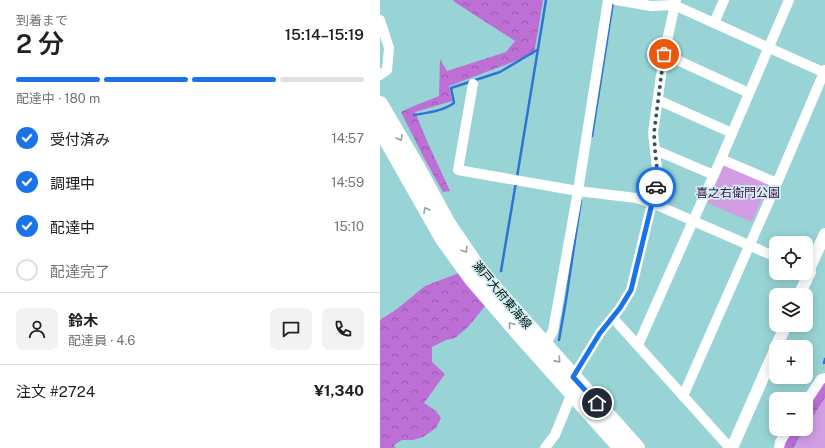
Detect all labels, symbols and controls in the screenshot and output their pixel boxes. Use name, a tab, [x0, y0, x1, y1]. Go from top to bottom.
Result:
text: 到着まで	[16, 13, 68, 28]
text: 15:14–15:19	[285, 26, 364, 43]
text: 2 分	[16, 28, 64, 59]
pin	[647, 37, 681, 71]
icon: bag	[653, 43, 675, 65]
text: 配達中 · 180 m	[16, 91, 100, 106]
icon: check	[16, 127, 38, 149]
text: 受付済み	[50, 131, 110, 148]
text: 14:57	[331, 131, 364, 146]
one-way arrow	[395, 134, 402, 141]
courier	[636, 167, 676, 207]
icon: check	[16, 171, 38, 193]
text: 調理中	[50, 175, 95, 192]
text: 14:59	[331, 175, 364, 190]
icon: car	[645, 176, 667, 198]
park label: 喜之右衛門公園	[696, 186, 780, 200]
one-way arrow	[423, 207, 430, 214]
icon: check	[16, 215, 38, 237]
text: 配達中	[50, 219, 95, 236]
text: 15:10	[334, 219, 364, 234]
map controls	[769, 236, 813, 436]
button: locate	[769, 236, 813, 280]
one-way arrow	[460, 246, 468, 253]
street label: 瀬戸大府東海線	[470, 258, 534, 332]
text: 配達完了	[50, 263, 110, 280]
button: layers	[769, 288, 813, 332]
button: person	[16, 308, 58, 350]
button: chat	[270, 308, 312, 350]
button: phone	[322, 308, 364, 350]
text: 鈴木	[68, 312, 98, 329]
one-way arrow	[509, 322, 516, 330]
text: 配達員 · 4.6	[68, 333, 135, 348]
button: +	[769, 340, 813, 384]
one-way arrow	[553, 355, 561, 363]
text: ¥1,340	[314, 382, 364, 399]
text: 注文 #2724	[16, 383, 95, 400]
pin	[580, 386, 614, 420]
icon: home	[586, 392, 608, 414]
button: −	[769, 392, 813, 436]

